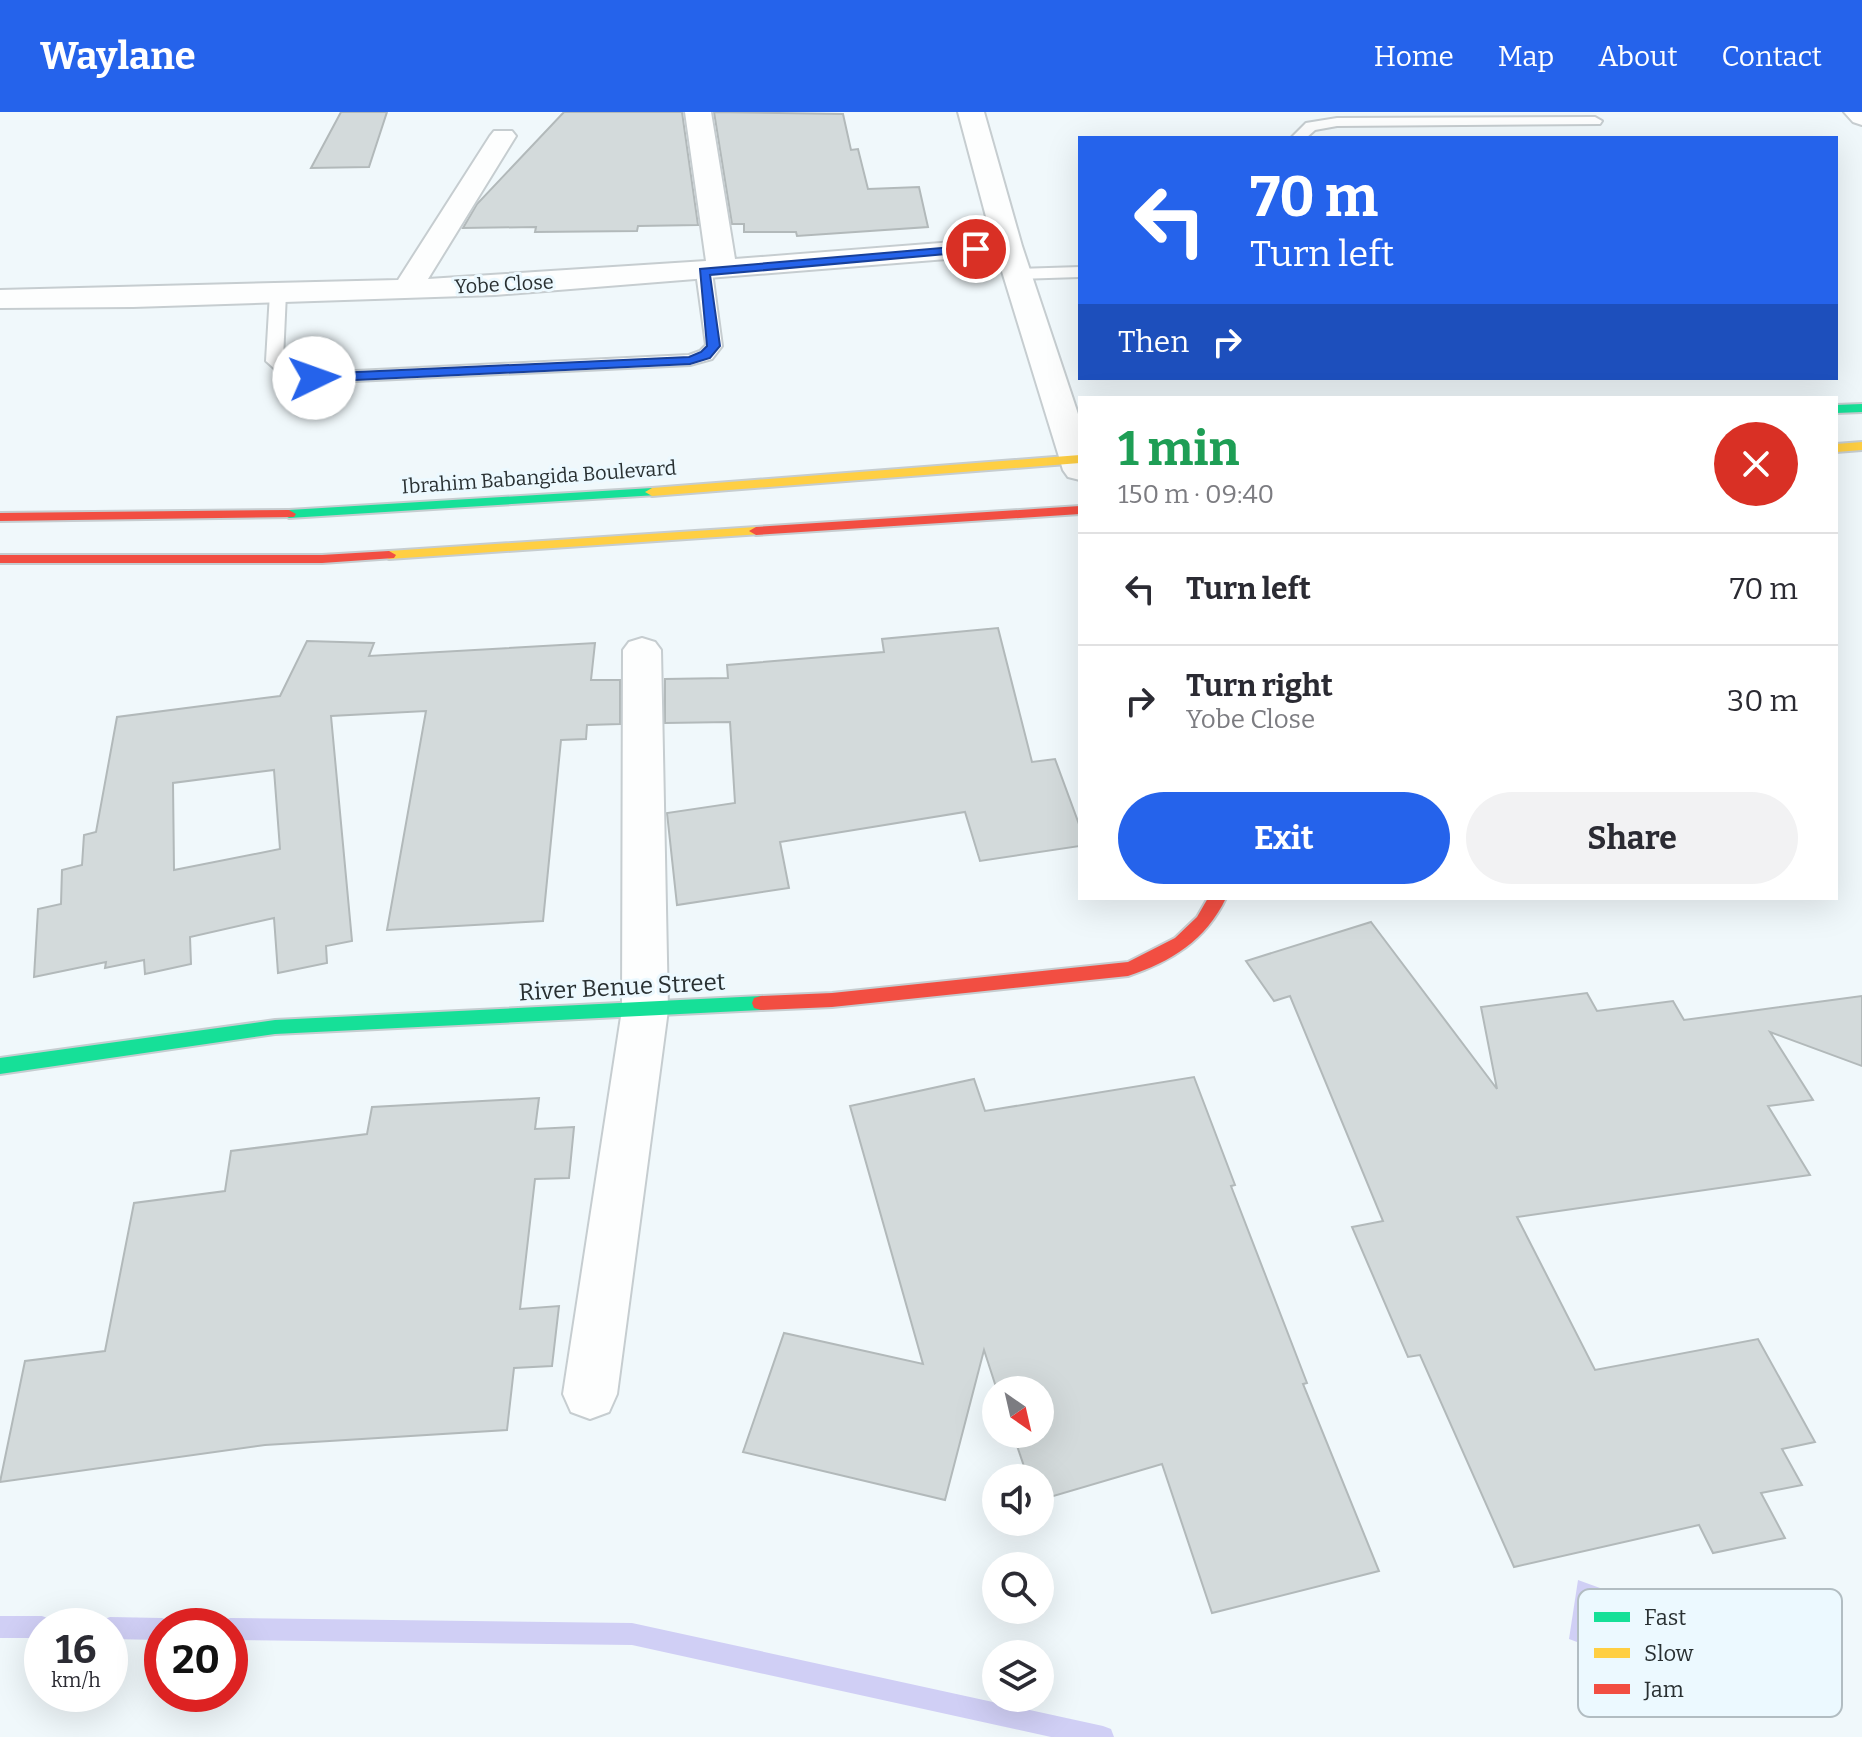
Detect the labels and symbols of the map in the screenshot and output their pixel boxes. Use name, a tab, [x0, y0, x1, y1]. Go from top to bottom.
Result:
pin	[942, 215, 1010, 283]
street label: Yobe Close	[454, 269, 554, 299]
position arrow	[272, 336, 356, 420]
street label: Ibrahim Babangida Boulevard	[401, 455, 677, 499]
street label: River Benue Street	[518, 968, 726, 1006]
north arrow	[982, 1376, 1054, 1448]
legend	[1578, 1589, 1842, 1717]
text: Fast	[1644, 1604, 1686, 1631]
speed limit sign: 20	[144, 1608, 248, 1712]
text: Slow	[1644, 1640, 1694, 1667]
text: Jam	[1643, 1676, 1684, 1703]

